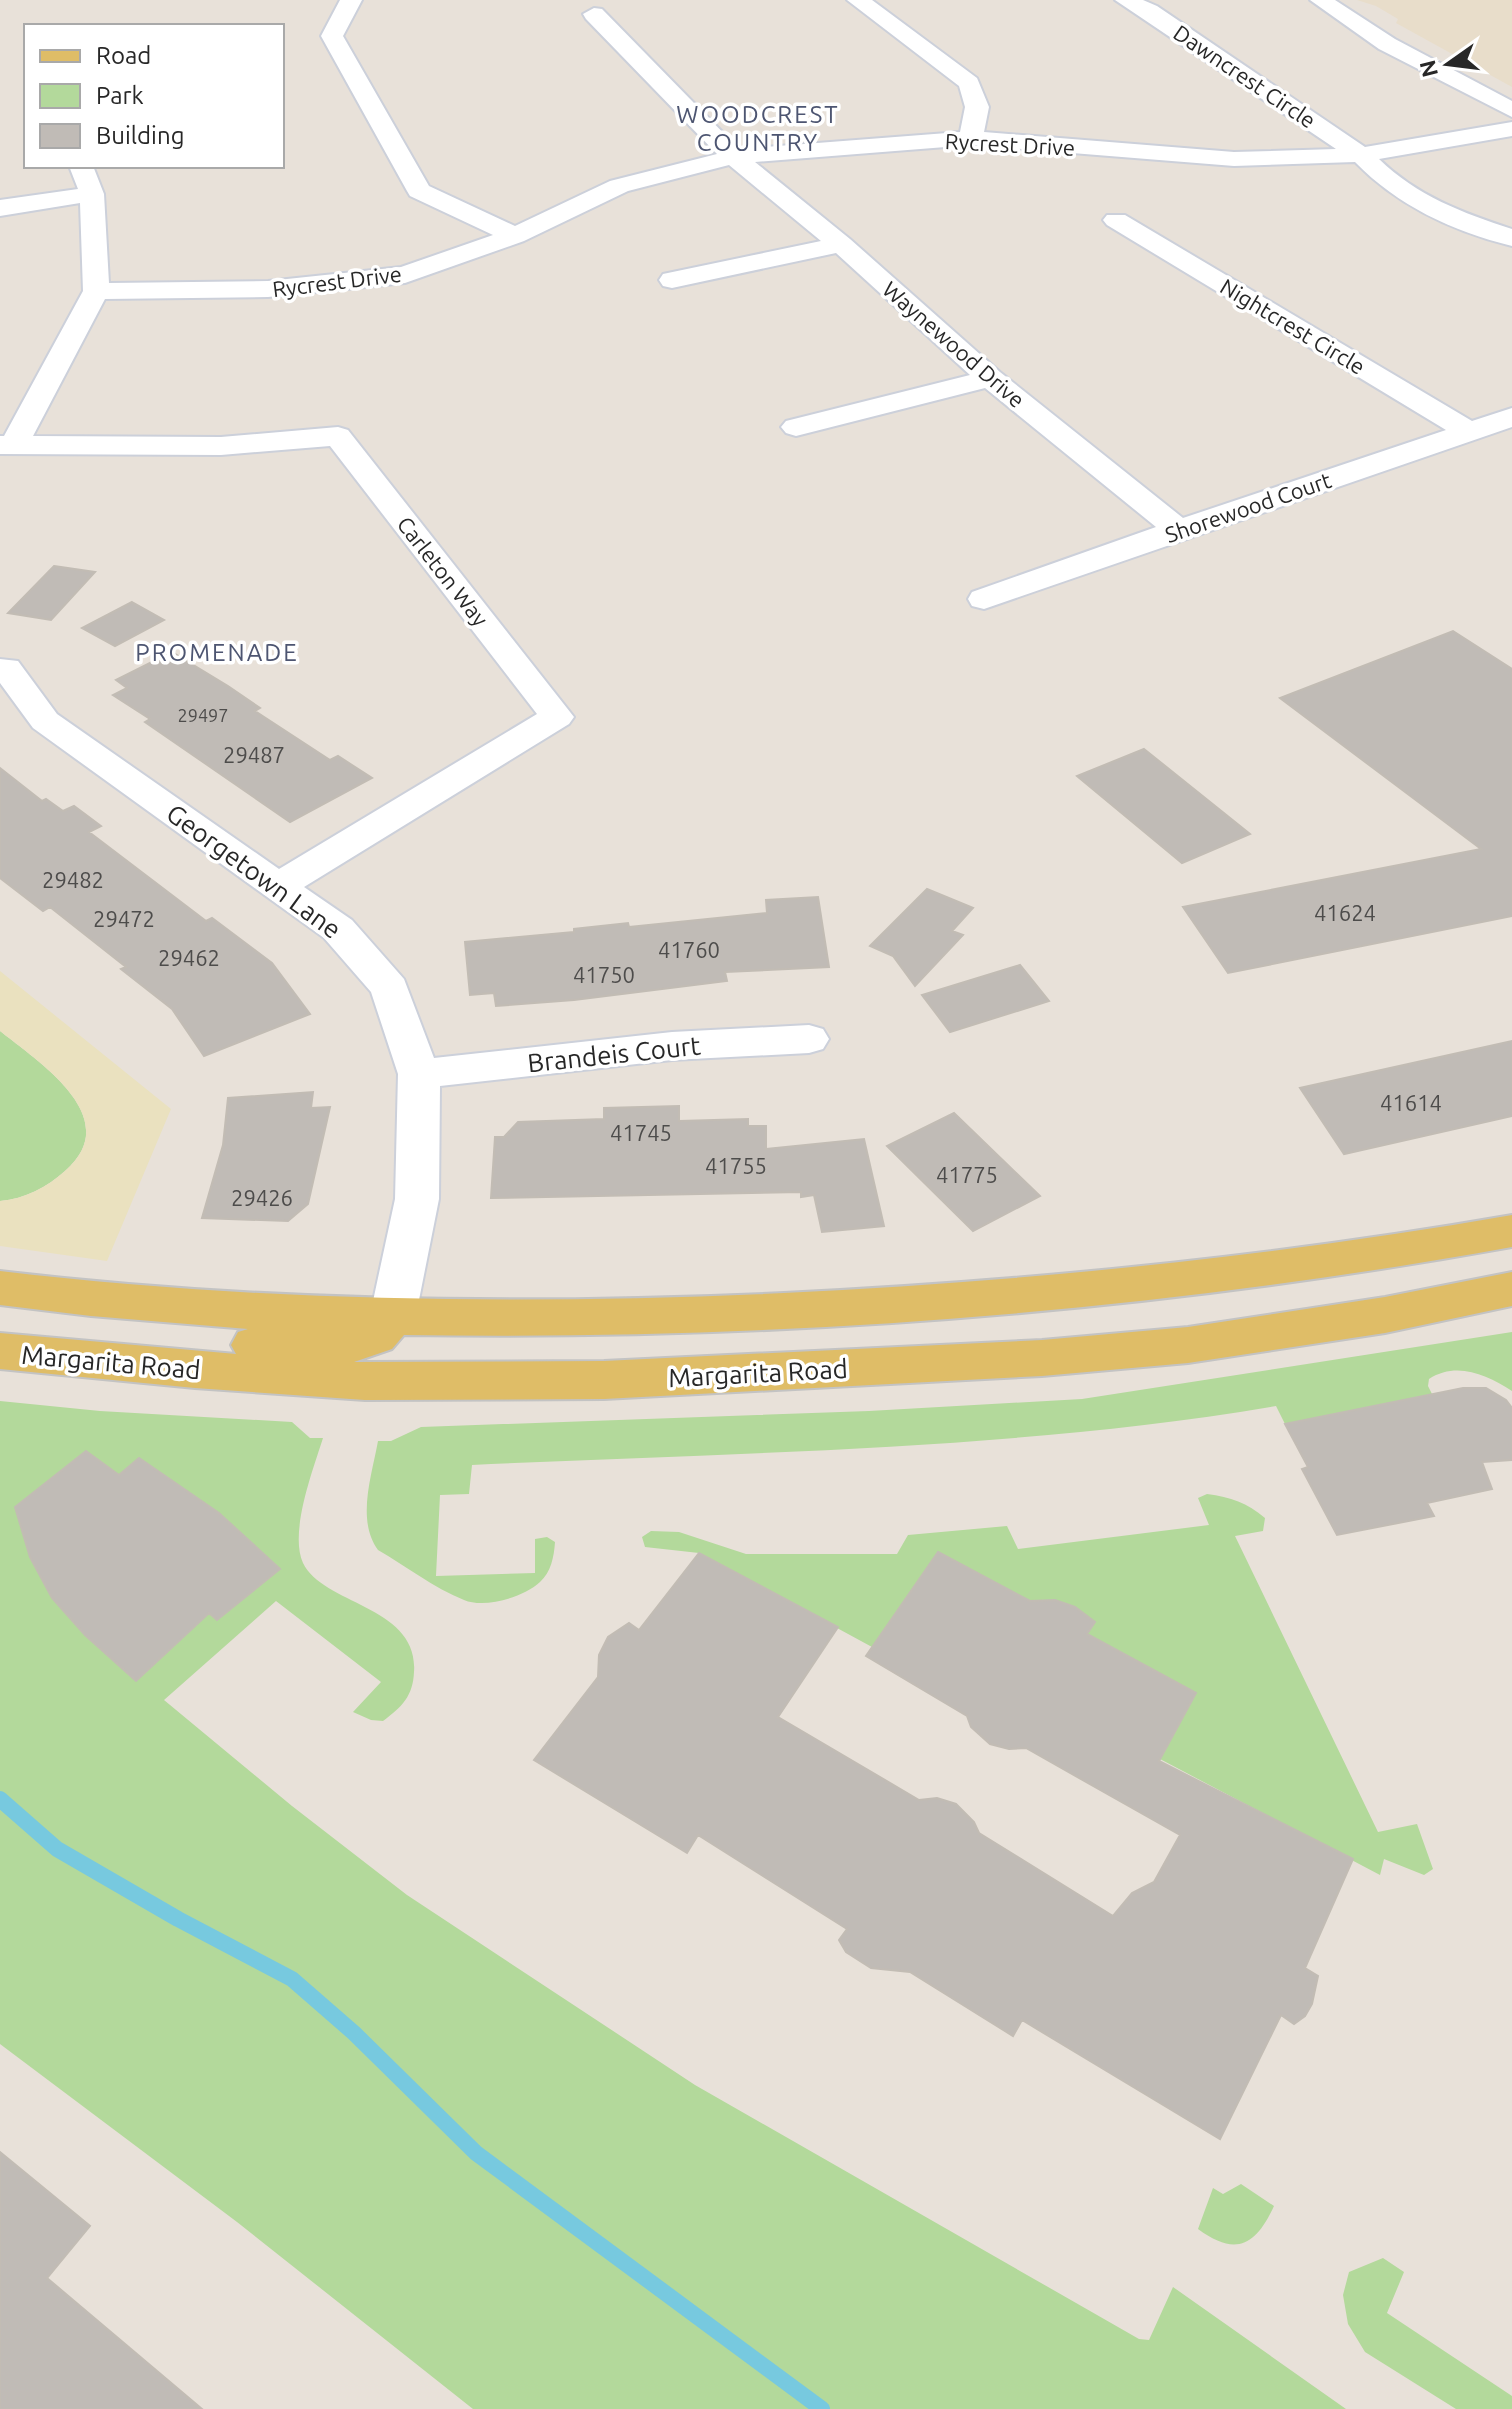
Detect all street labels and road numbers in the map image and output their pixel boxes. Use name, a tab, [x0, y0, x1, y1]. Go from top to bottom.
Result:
street label: Dawncrest Circle	[1169, 19, 1321, 133]
street label: Rycrest Drive	[944, 128, 1076, 160]
street label: Rycrest Drive	[271, 261, 403, 301]
street label: Nightcrest Circle	[1216, 273, 1370, 379]
street label: Waynewood Drive	[878, 276, 1030, 412]
street label: Shorewood Court	[1162, 467, 1335, 547]
street label: Carleton Way	[393, 511, 494, 631]
street label: Georgetown Lane	[161, 798, 347, 944]
street label: Brandeis Court	[526, 1031, 702, 1077]
street label: Margarita Road	[20, 1340, 202, 1384]
street label: Margarita Road	[668, 1354, 848, 1392]

